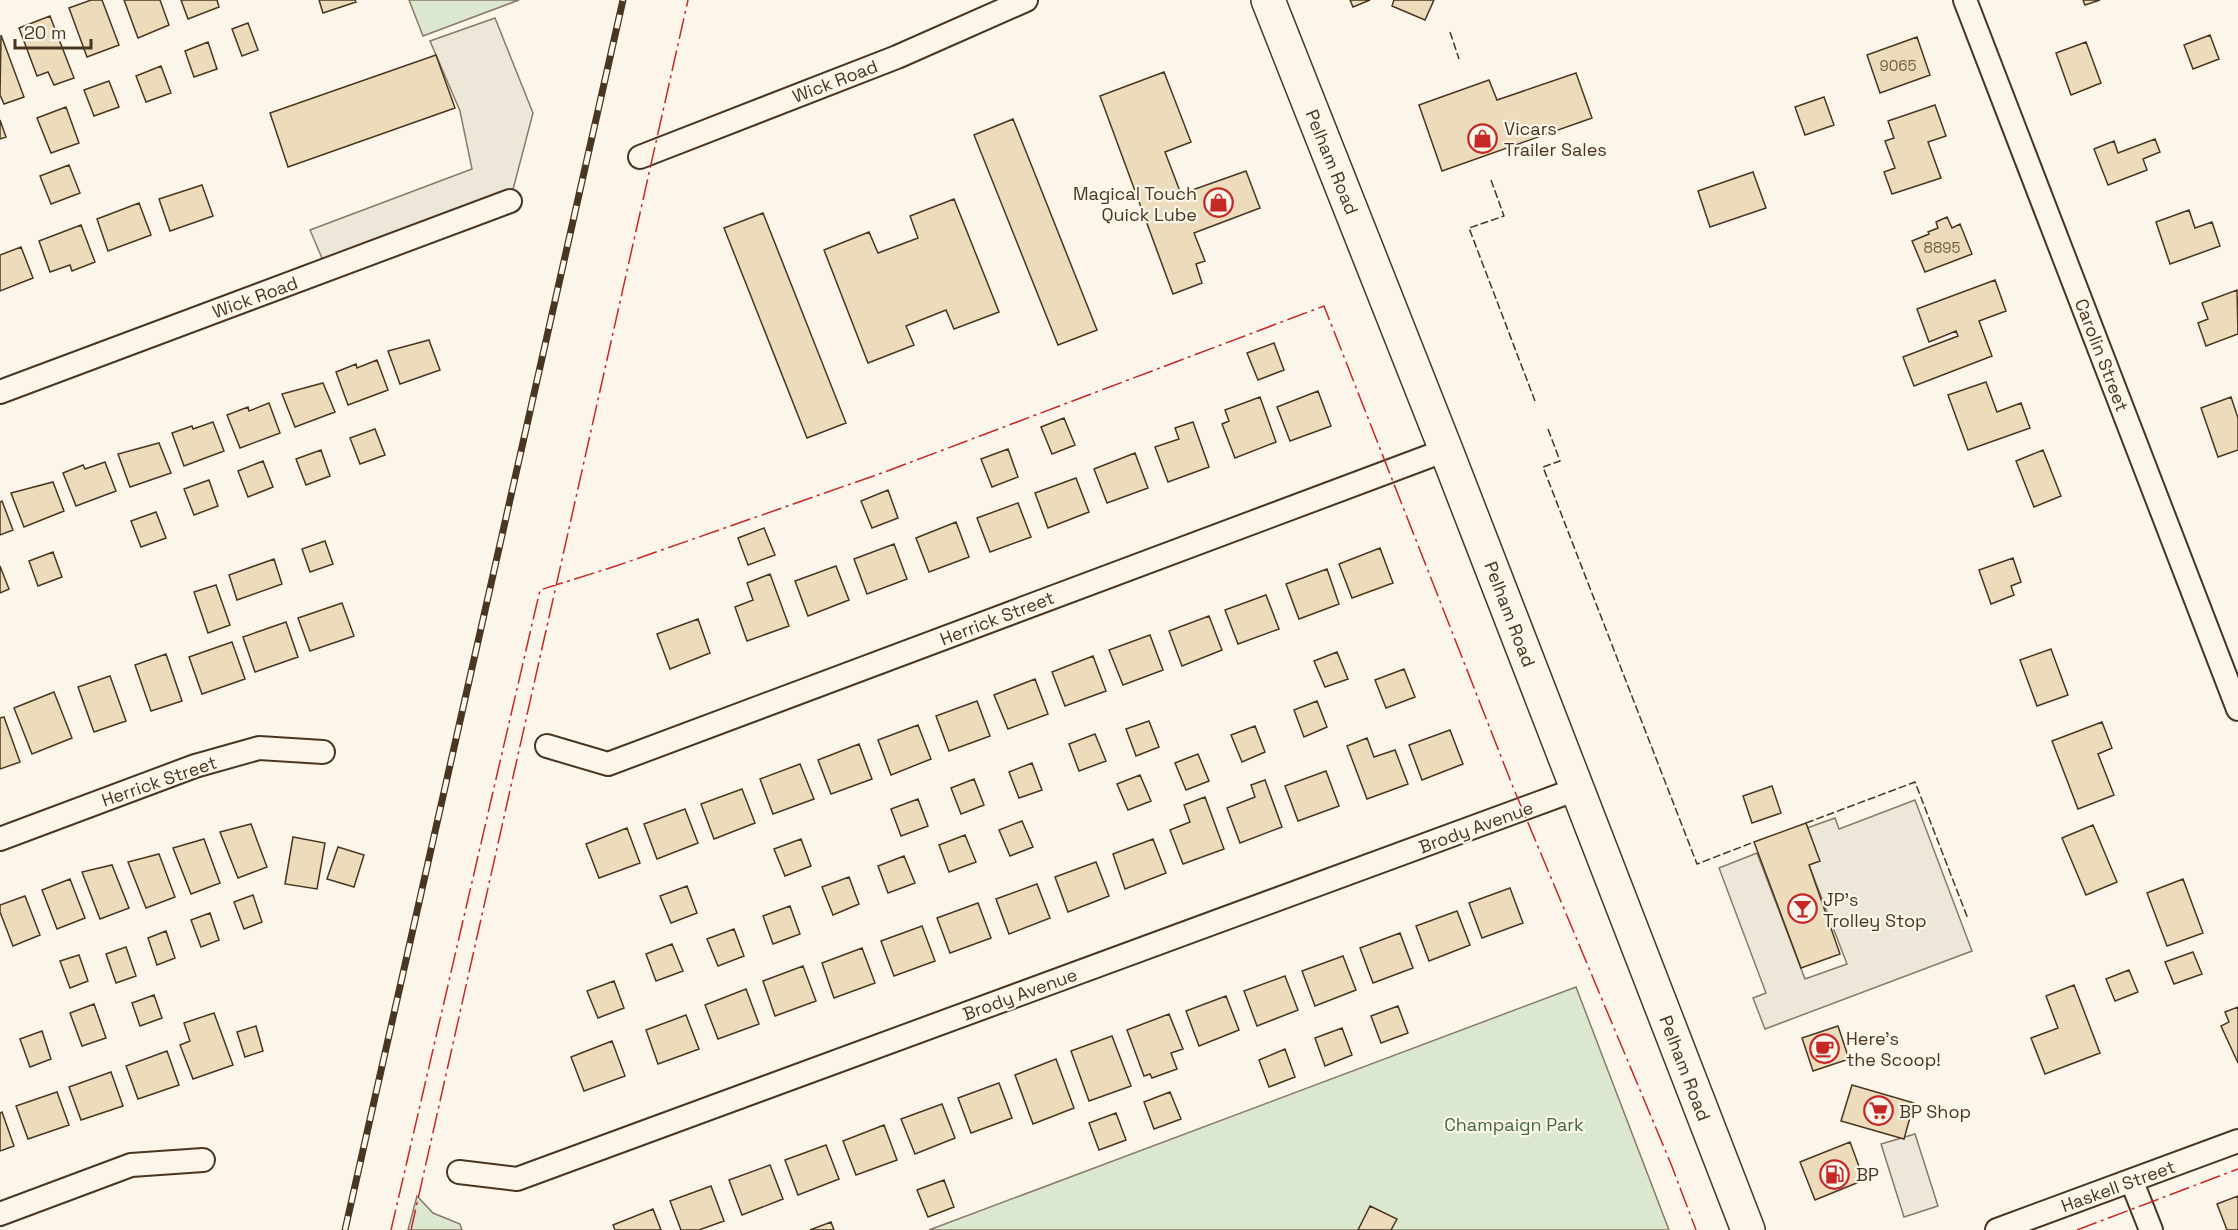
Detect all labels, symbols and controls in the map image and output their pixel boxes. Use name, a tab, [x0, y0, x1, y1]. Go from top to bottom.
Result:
scale bar	[15, 12, 92, 50]
text: 20 m	[24, 21, 67, 44]
street label: Wick Road	[789, 54, 881, 108]
house number: 9065	[1880, 56, 1916, 75]
street label: Pelham Road	[1300, 106, 1364, 218]
place label: Vicars Trailer Sales	[1504, 117, 1607, 161]
shop icon: Vicars Trailer Sales	[1467, 122, 1499, 154]
place label: Magical Touch Quick Lube	[1073, 182, 1197, 226]
shop icon: Magical Touch Quick Lube	[1202, 187, 1234, 219]
house number: 8895	[1924, 238, 1960, 257]
street label: Wick Road	[209, 271, 301, 323]
street label: Carolin Street	[2070, 295, 2134, 415]
street label: Pelham Road	[1479, 558, 1541, 670]
street label: Herrick Street	[937, 586, 1057, 650]
street label: Herrick Street	[98, 751, 220, 811]
street label: Brody Avenue	[1416, 796, 1536, 858]
place label: JP's Trolley Stop	[1823, 888, 1927, 932]
bar icon: JP's Trolley Stop	[1786, 893, 1818, 925]
street label: Brody Avenue	[960, 963, 1080, 1025]
street label: Pelham Road	[1654, 1012, 1716, 1124]
place label: Here's the Scoop!	[1846, 1027, 1941, 1071]
cafe icon: Here's the Scoop!	[1809, 1032, 1841, 1064]
supermarket icon: BP Shop	[1862, 1095, 1894, 1127]
place label: BP Shop	[1899, 1100, 1971, 1123]
park label: Champaign Park	[1444, 1113, 1584, 1136]
street label: Haskell Street	[2058, 1155, 2178, 1217]
fuel station icon: BP	[1819, 1158, 1851, 1190]
place label: BP	[1856, 1163, 1879, 1186]

